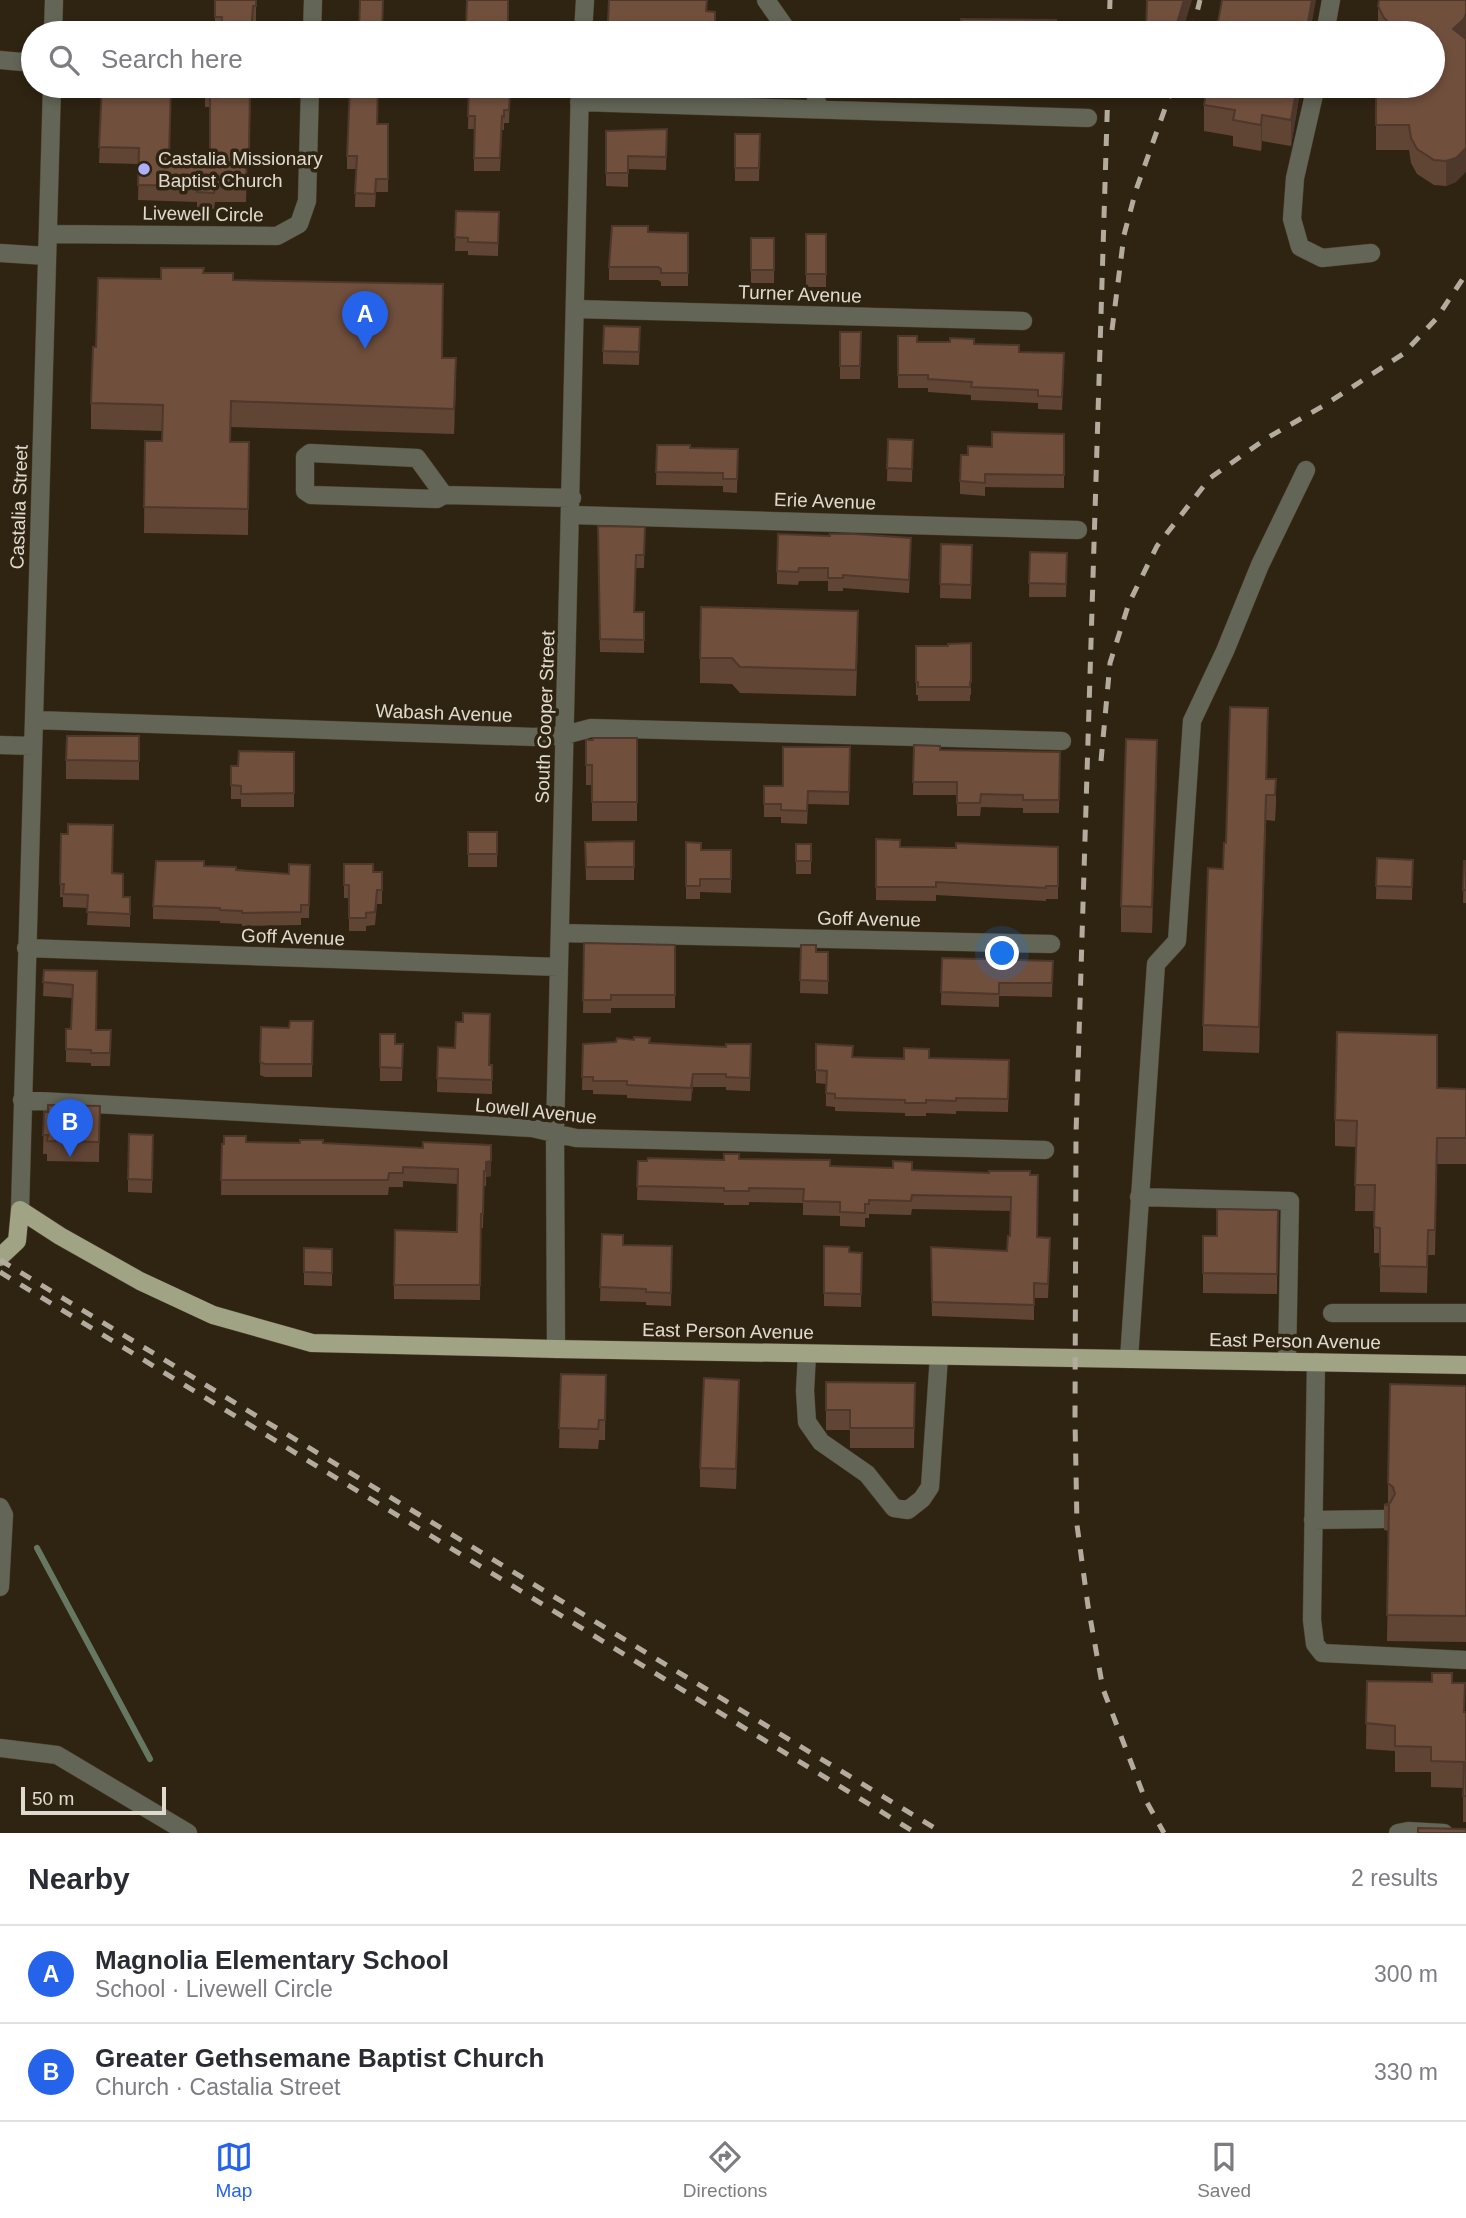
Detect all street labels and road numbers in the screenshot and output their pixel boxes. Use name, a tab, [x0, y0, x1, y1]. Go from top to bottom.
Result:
street label: Livewell Circle	[142, 202, 264, 226]
street label: Turner Avenue	[738, 281, 862, 307]
street label: Castalia Street	[6, 444, 32, 570]
street label: Erie Avenue	[774, 489, 876, 513]
street label: South Cooper Street	[531, 629, 559, 804]
street label: Wabash Avenue	[375, 700, 513, 726]
street label: Goff Avenue	[817, 908, 921, 930]
street label: Goff Avenue	[241, 925, 345, 949]
street label: Lowell Avenue	[474, 1094, 598, 1128]
street label: East Person Avenue	[642, 1319, 814, 1343]
street label: East Person Avenue	[1209, 1329, 1381, 1353]

